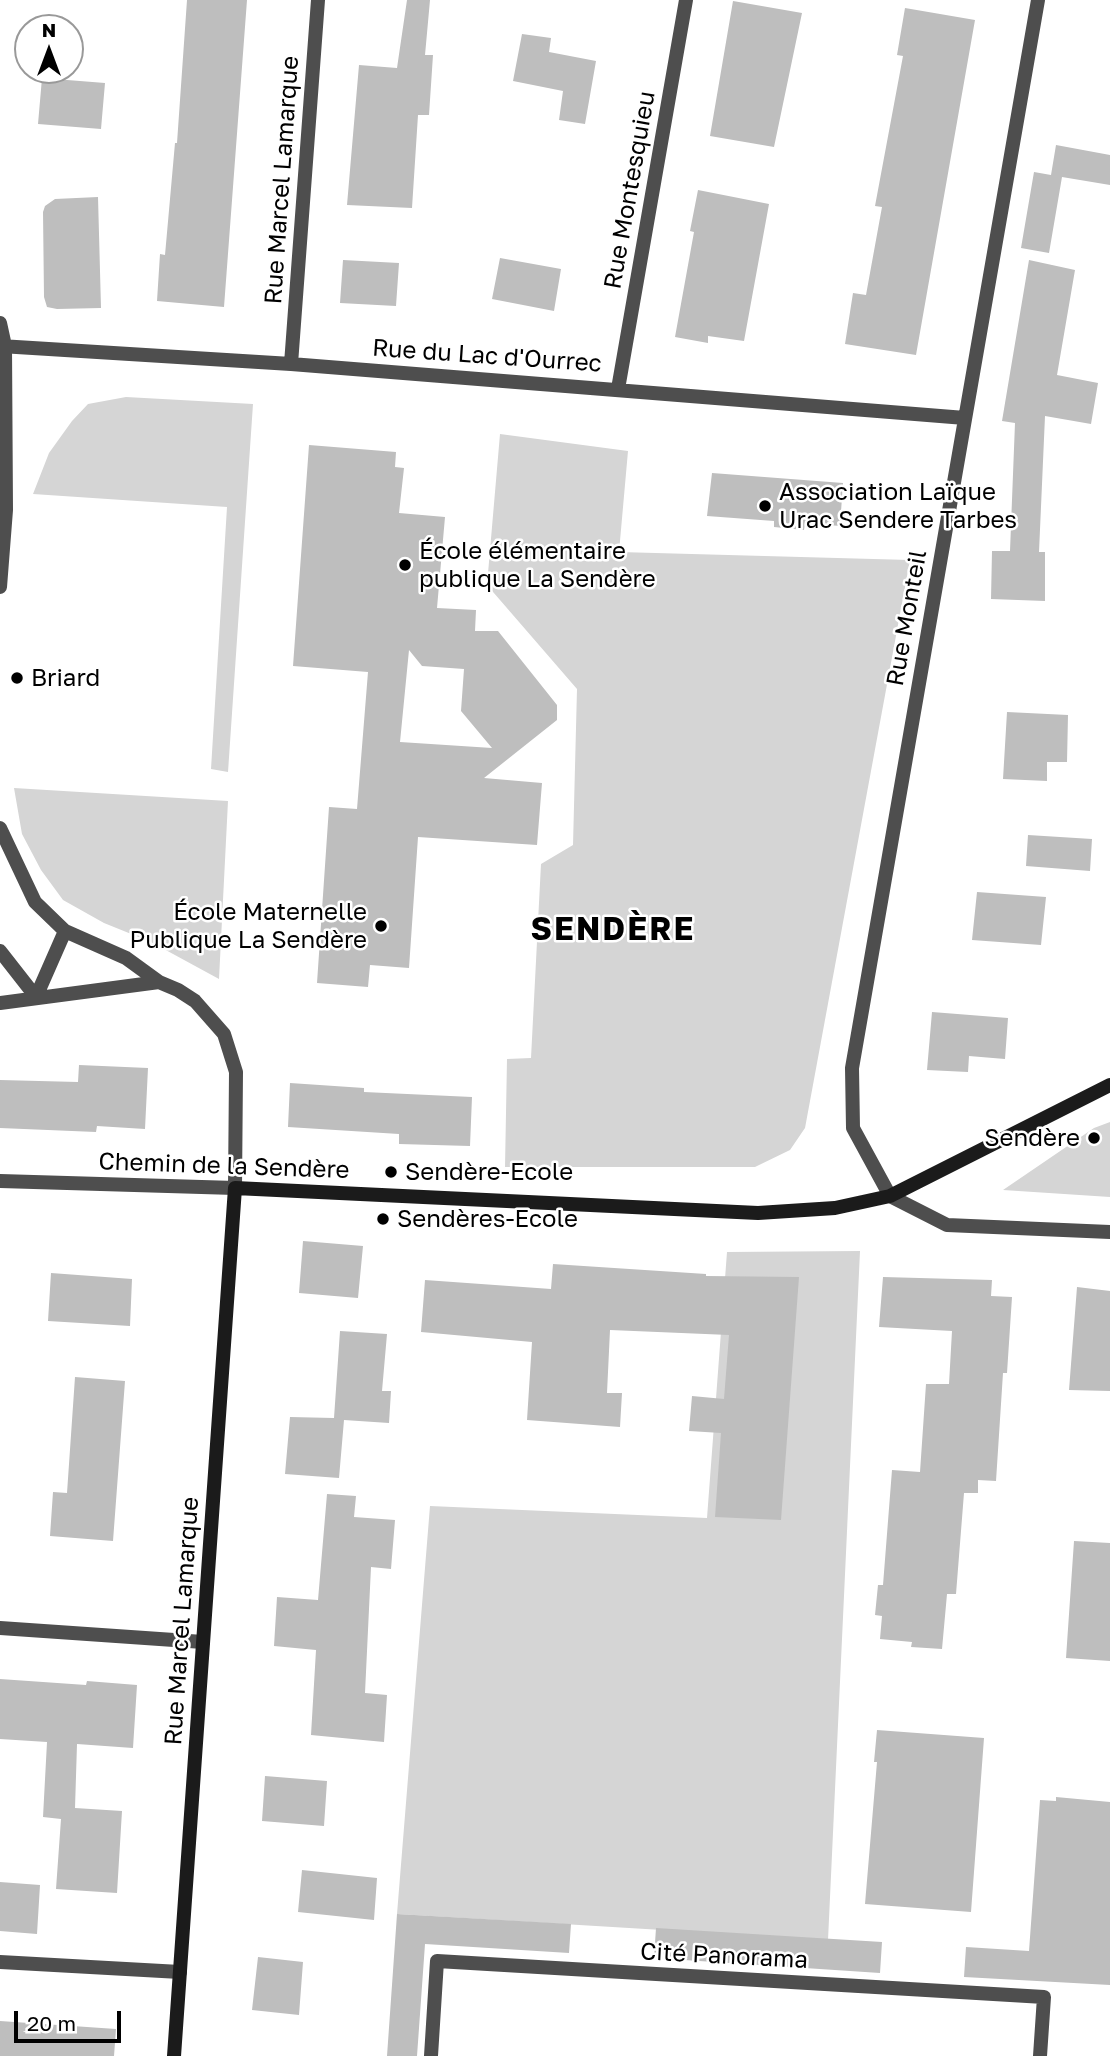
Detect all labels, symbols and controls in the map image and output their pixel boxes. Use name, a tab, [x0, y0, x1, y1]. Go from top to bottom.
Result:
north arrow	[14, 14, 84, 84]
text: N	[42, 18, 56, 41]
street label: Rue Marcel Lamarque	[259, 55, 305, 305]
street label: Rue Montesquieu	[598, 89, 662, 291]
street label: Rue du Lac d'Ourrec	[371, 334, 603, 378]
place label: Association Laïque Urac Sendere Tarbes	[779, 478, 1017, 534]
marker: Association Laïque Urac Sendere Tarbes	[757, 498, 773, 514]
place label: École élémentaire publique La Sendère	[419, 537, 656, 593]
street label: Rue Monteil	[881, 548, 933, 688]
marker: École élémentaire publique La Sendère	[397, 557, 413, 573]
place label: Briard	[31, 664, 100, 692]
marker: Briard	[9, 670, 25, 686]
place label: École Maternelle Publique La Sendère	[129, 898, 367, 954]
district label: SENDÈRE	[531, 911, 695, 949]
marker: École Maternelle Publique La Sendère	[373, 918, 389, 934]
place label: Sendère	[984, 1124, 1080, 1152]
marker: Sendère	[1086, 1130, 1102, 1146]
street label: Chemin de la Sendère	[98, 1147, 350, 1185]
place label: Sendère-Ecole	[405, 1158, 573, 1186]
marker: Sendère-Ecole	[383, 1164, 399, 1180]
place label: Sendères-Ecole	[397, 1205, 578, 1233]
marker: Sendères-Ecole	[375, 1211, 391, 1227]
street label: Rue Marcel Lamarque	[159, 1496, 205, 1746]
street label: Cité Panorama	[639, 1937, 809, 1975]
scale bar	[18, 1996, 124, 2040]
text: 20 m	[27, 2010, 76, 2036]

